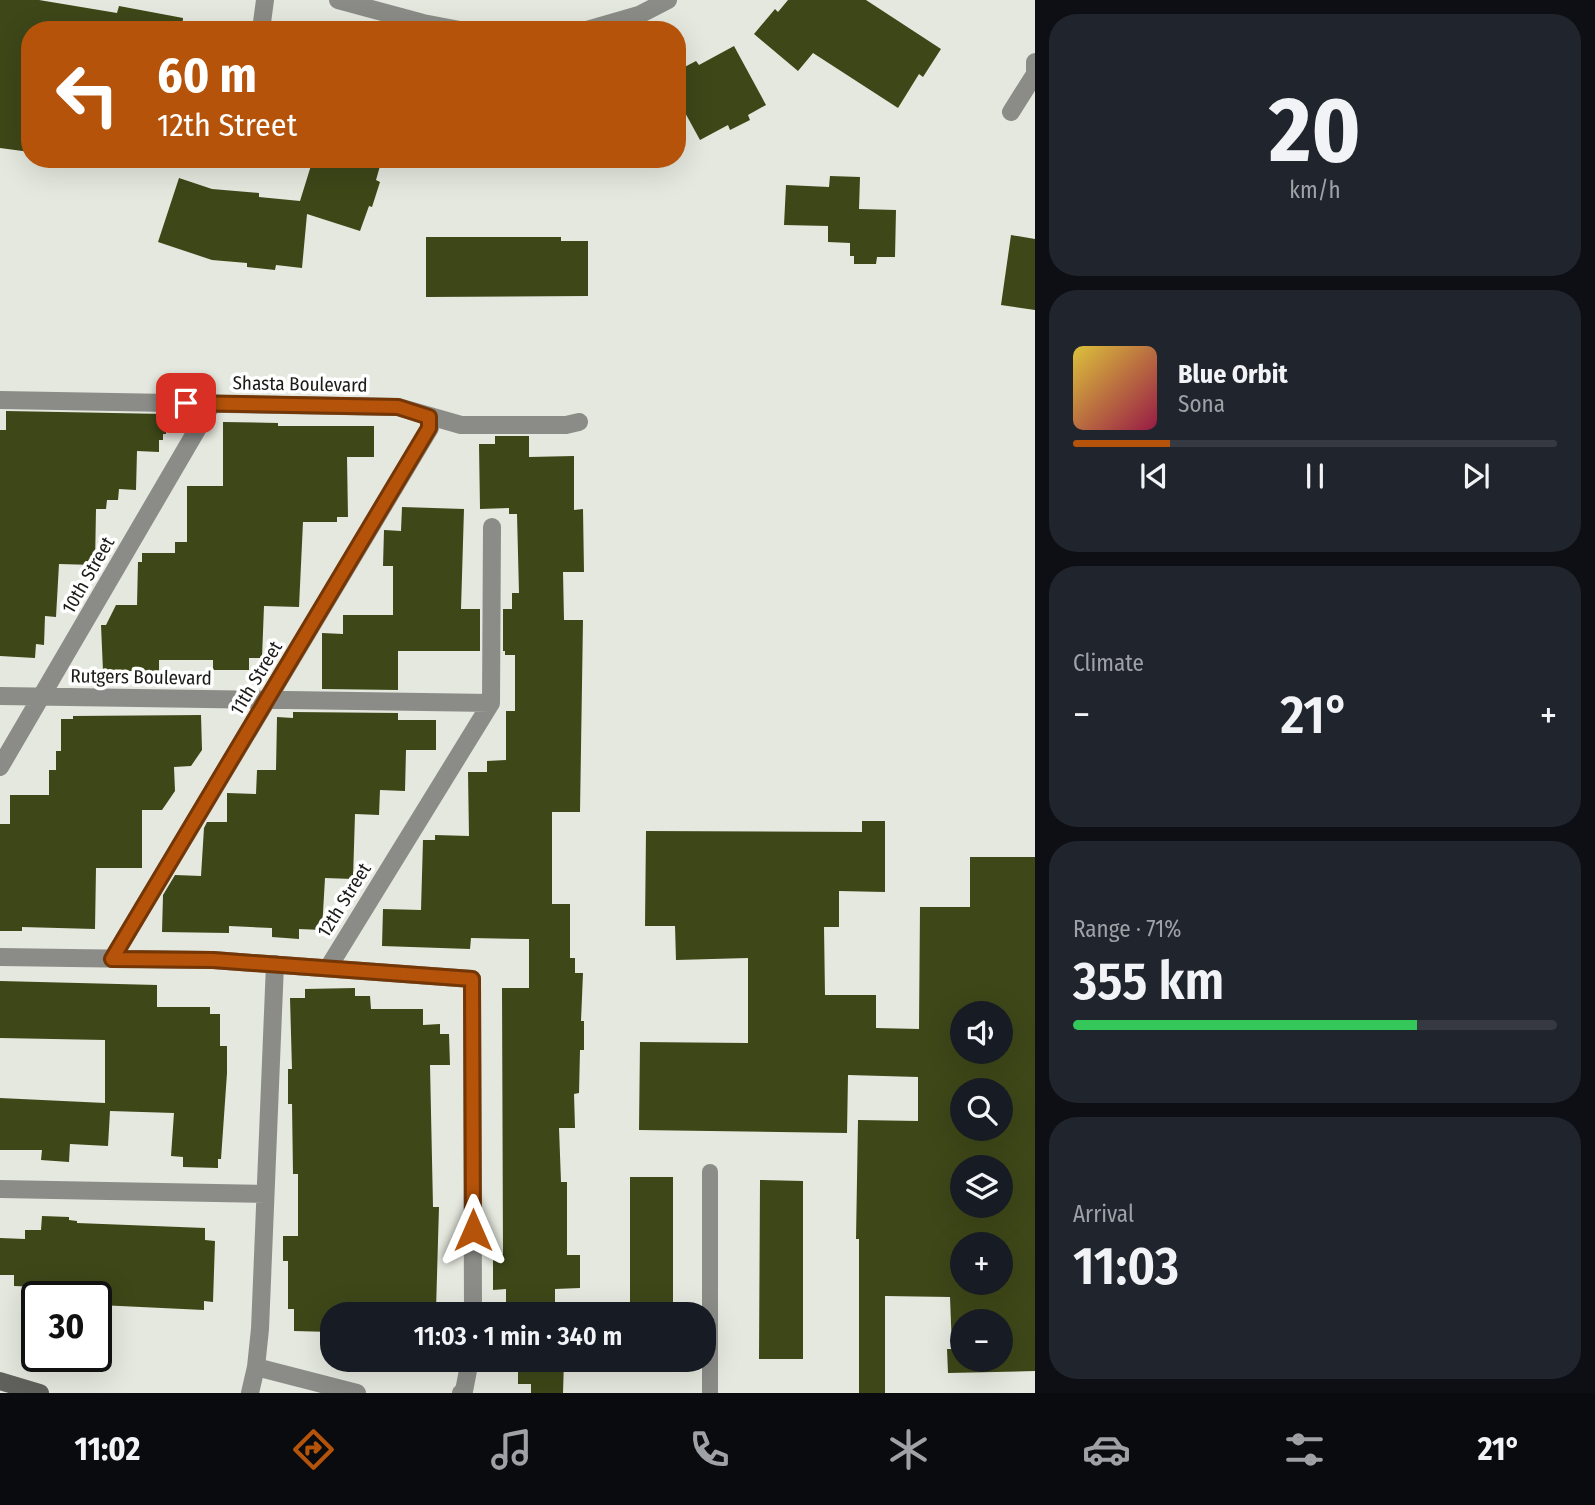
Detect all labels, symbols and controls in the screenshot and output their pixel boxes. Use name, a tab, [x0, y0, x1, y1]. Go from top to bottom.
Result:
text: 60 m	[157, 46, 257, 105]
icon: left	[42, 49, 133, 140]
text: 20	[1269, 76, 1361, 185]
text: 12th Street	[157, 106, 297, 144]
text: km/h	[1289, 176, 1341, 204]
text: Blue Orbit	[1178, 359, 1288, 390]
street label: Shasta Boulevard	[232, 371, 368, 397]
pin	[156, 373, 216, 433]
icon: arrive	[167, 384, 205, 422]
text: Sona	[1178, 390, 1225, 418]
icon: previous	[1135, 457, 1173, 495]
icon: pause	[1296, 457, 1334, 495]
icon: next	[1457, 457, 1495, 495]
street label: 10th Street	[57, 532, 120, 617]
street label: 11th Street	[225, 636, 287, 719]
text: Climate	[1073, 649, 1144, 677]
street label: Rutgers Boulevard	[70, 664, 212, 690]
text: 21°	[1280, 684, 1349, 747]
text: −	[1073, 692, 1090, 738]
text: +	[1540, 692, 1557, 738]
street label: 12th Street	[312, 858, 376, 941]
text: Range · 71%	[1073, 915, 1181, 943]
text: 355 km	[1073, 950, 1224, 1013]
map controls	[950, 1001, 1013, 1372]
button: sound	[950, 1001, 1013, 1064]
button: search	[950, 1078, 1013, 1141]
button: layers	[950, 1155, 1013, 1218]
position arrow	[436, 1193, 510, 1267]
text: Arrival	[1073, 1200, 1134, 1228]
button: +	[950, 1232, 1013, 1295]
text: 11:03	[1073, 1235, 1179, 1298]
speed limit sign: 30	[21, 1281, 112, 1372]
button: −	[950, 1309, 1013, 1372]
text: 11:03 · 1 min · 340 m	[414, 1321, 622, 1352]
icon: directions	[289, 1425, 338, 1474]
icon: music	[487, 1425, 536, 1474]
icon: phone	[685, 1425, 734, 1474]
icon: climate	[884, 1425, 933, 1474]
icon: car	[1082, 1425, 1131, 1474]
icon: filters	[1280, 1425, 1329, 1474]
text: 11:02	[75, 1430, 140, 1468]
text: 21°	[1478, 1430, 1520, 1468]

